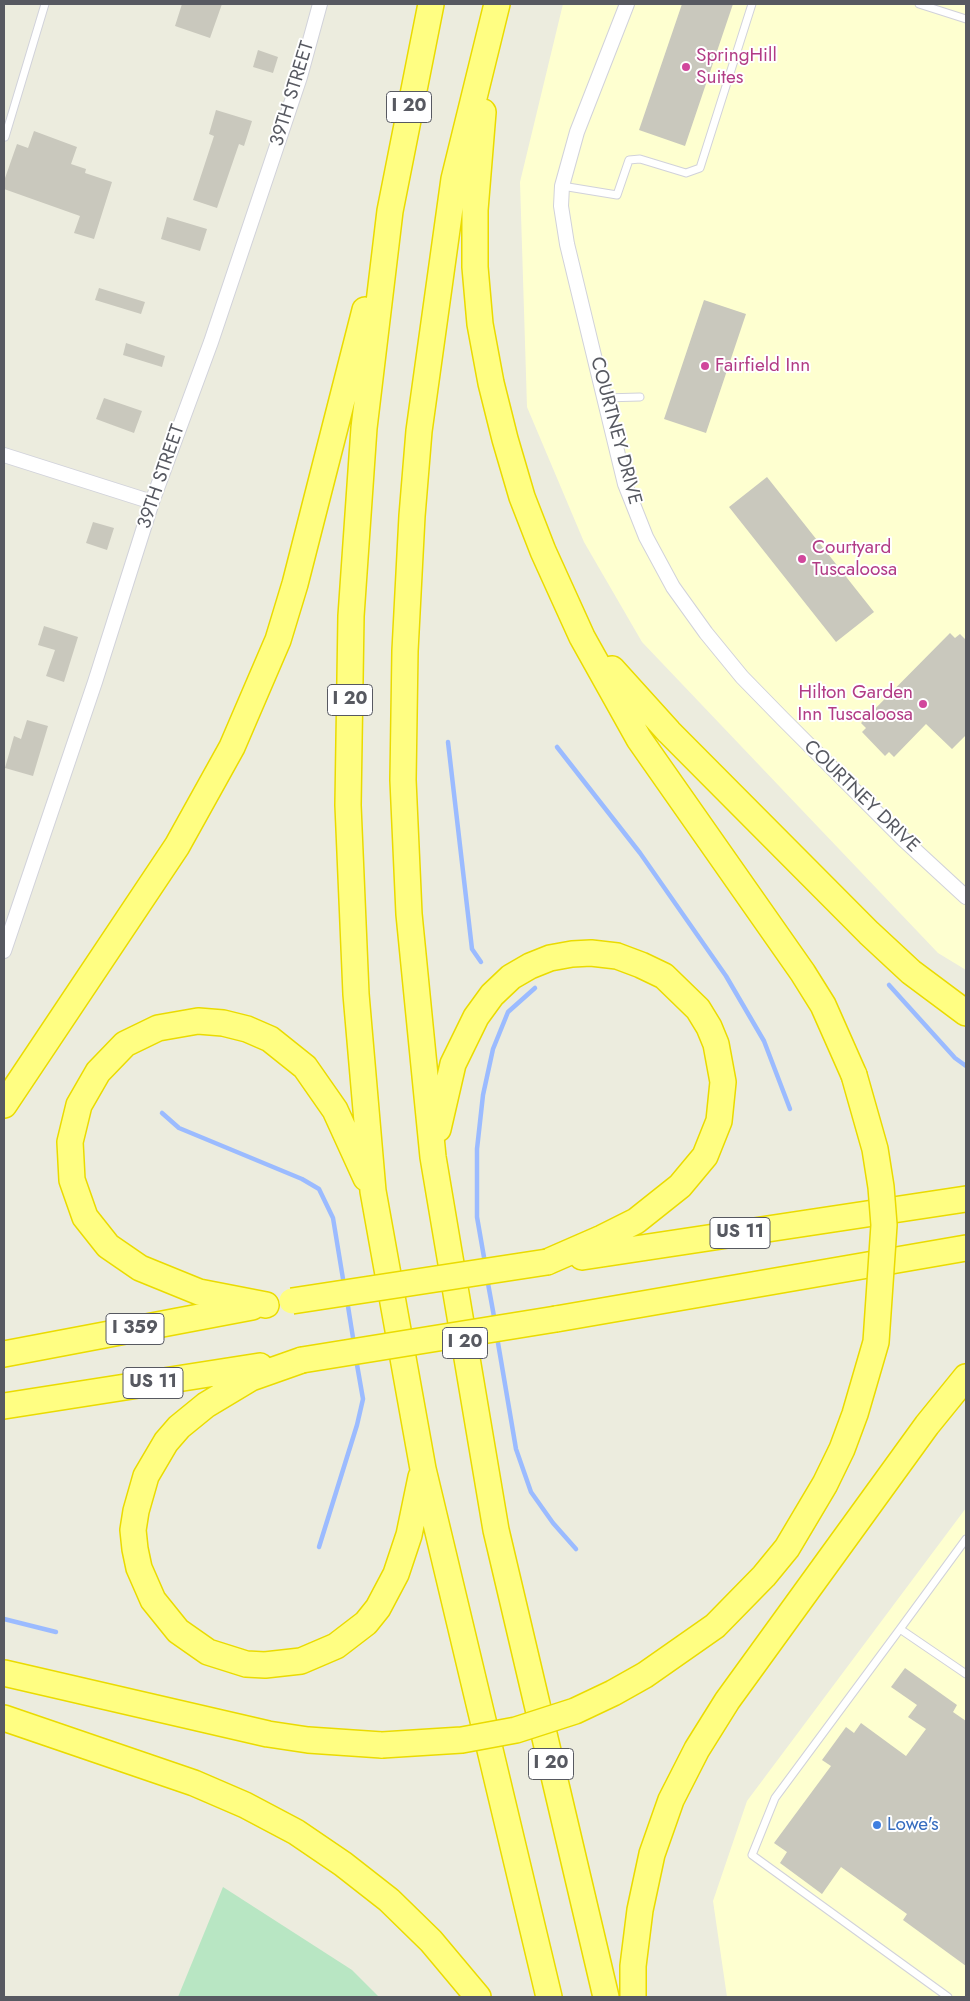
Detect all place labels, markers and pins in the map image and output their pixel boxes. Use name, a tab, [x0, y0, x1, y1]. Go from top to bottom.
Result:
place label: SpringHill Suites	[696, 45, 777, 89]
marker: SpringHill Suites	[680, 61, 692, 73]
place label: Fairfield Inn	[715, 355, 810, 377]
marker: Fairfield Inn	[699, 360, 711, 372]
place label: Courtyard Tuscaloosa	[812, 537, 897, 581]
marker: Courtyard Tuscaloosa	[796, 553, 808, 565]
place label: Hilton Garden Inn Tuscaloosa	[798, 682, 913, 726]
marker: Hilton Garden Inn Tuscaloosa	[917, 698, 929, 710]
place label: Lowe's	[887, 1814, 939, 1836]
marker: Lowe's	[871, 1819, 883, 1831]

